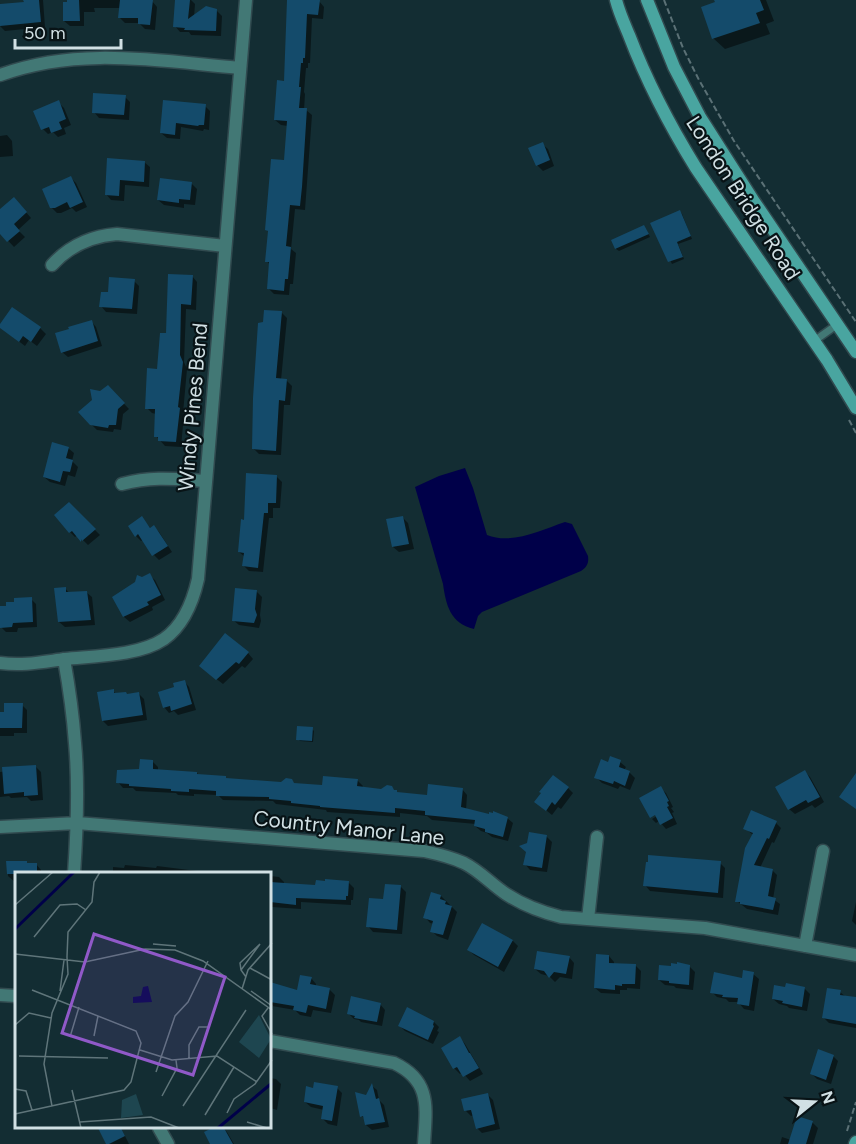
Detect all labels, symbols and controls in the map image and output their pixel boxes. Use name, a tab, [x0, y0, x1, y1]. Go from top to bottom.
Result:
scale bar	[15, 12, 122, 50]
text: 50 m	[24, 22, 66, 44]
street label: London Bridge Road	[681, 111, 806, 284]
street label: Windy Pines Bend	[173, 322, 212, 492]
street label: Country Manor Lane	[253, 805, 446, 850]
inset map	[15, 872, 272, 1129]
north arrow	[784, 1072, 844, 1132]
text: N	[817, 1089, 839, 1106]

